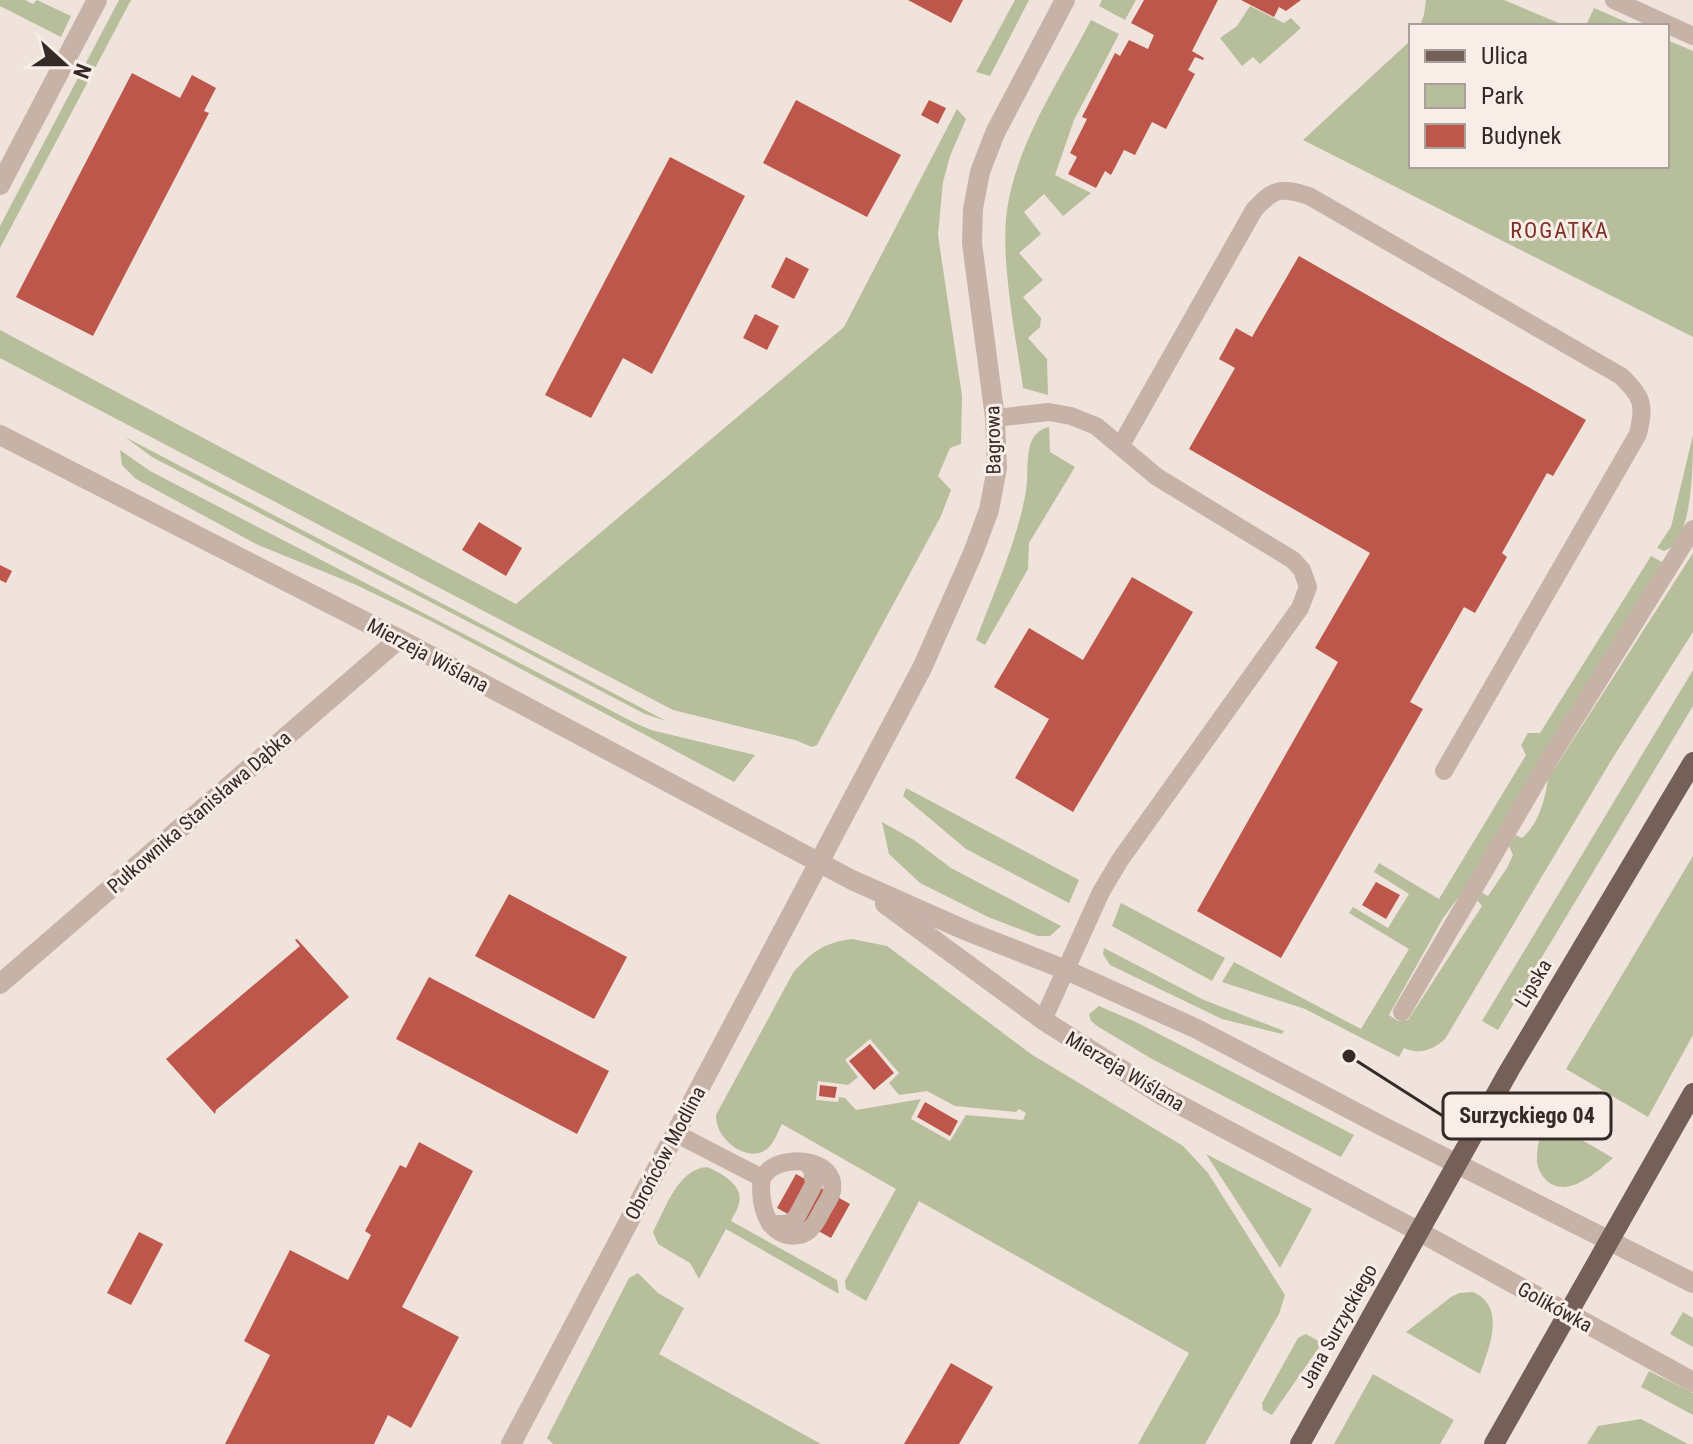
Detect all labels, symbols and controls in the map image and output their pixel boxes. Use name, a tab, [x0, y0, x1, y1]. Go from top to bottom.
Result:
north arrow	[24, 24, 104, 104]
legend	[1409, 24, 1669, 168]
text: Ulica	[1481, 42, 1528, 70]
text: N	[68, 60, 96, 82]
text: Park	[1481, 82, 1524, 110]
text: Budynek	[1481, 122, 1561, 150]
district label: ROGATKA	[1510, 218, 1610, 243]
street label: Bagrowa	[980, 405, 1006, 475]
street label: Mierzeja Wiślana	[363, 613, 493, 697]
street label: Pułkownika Stanisława Dąbka	[102, 726, 296, 898]
street label: Lipska	[1509, 955, 1557, 1011]
street label: Mierzeja Wiślana	[1061, 1026, 1189, 1116]
street label: Obrońców Modlina	[620, 1082, 710, 1224]
callout: Surzyckiego 04	[1443, 1093, 1611, 1139]
text: Surzyckiego 04	[1459, 1103, 1595, 1128]
street label: Jana Surzyckiego	[1294, 1260, 1382, 1392]
street label: Golikówka	[1513, 1277, 1597, 1337]

